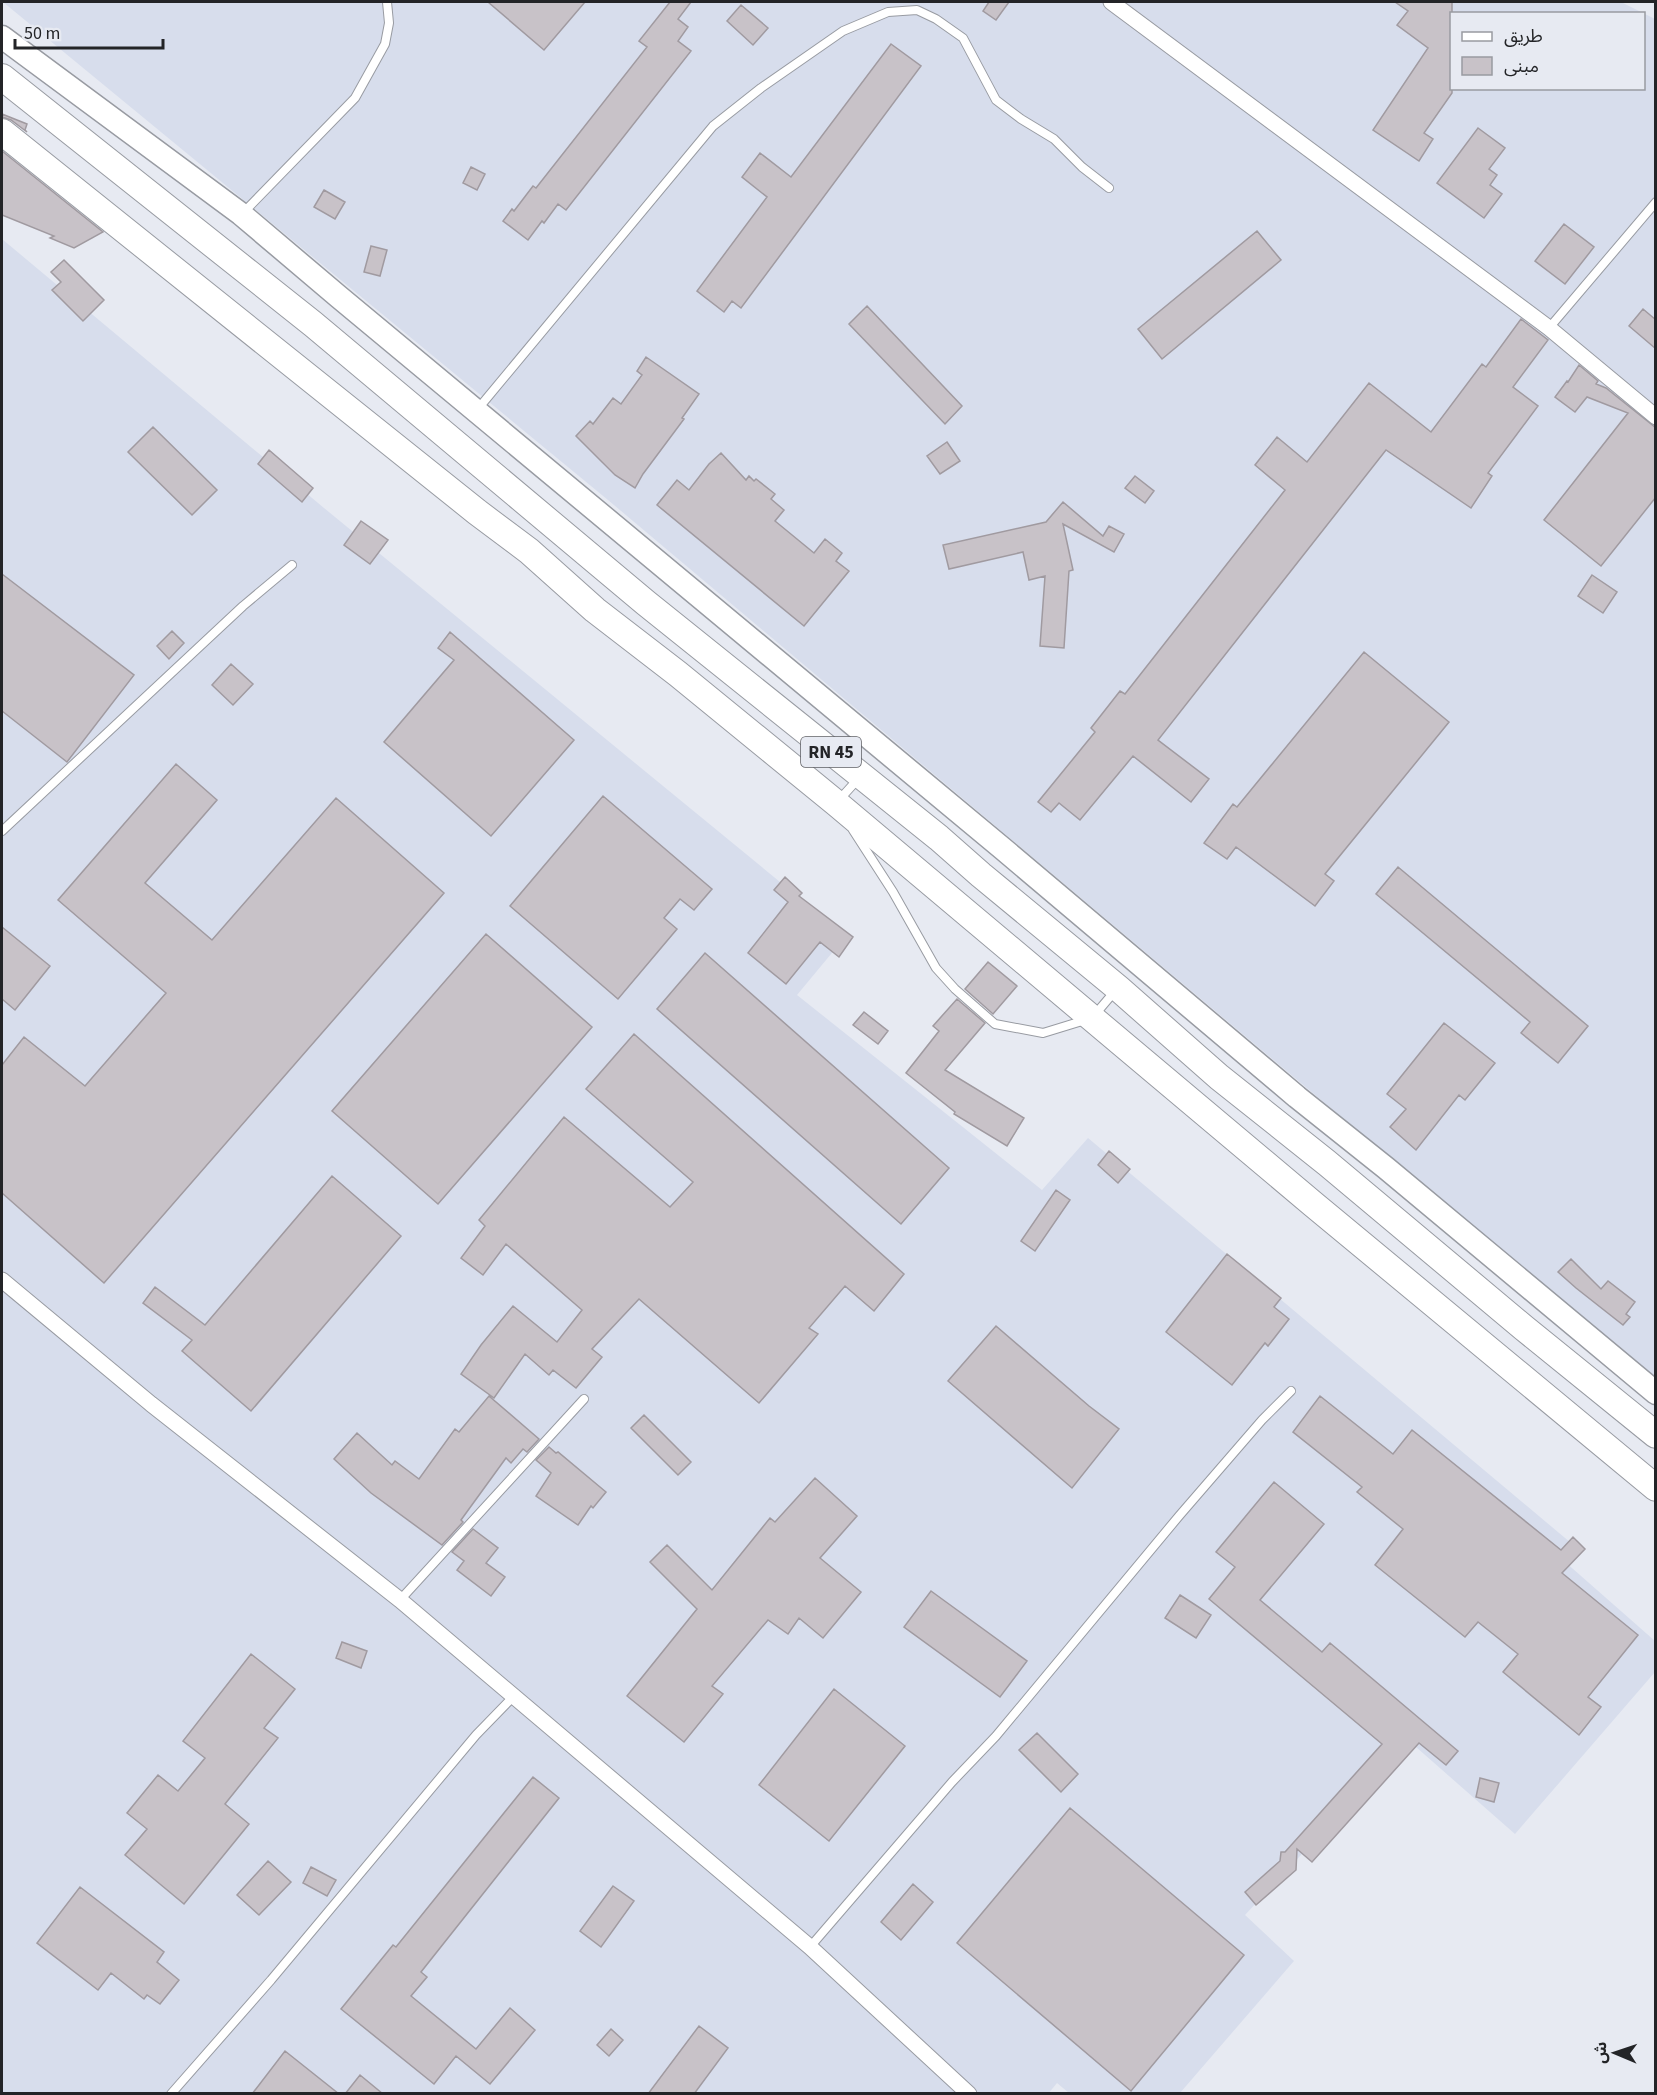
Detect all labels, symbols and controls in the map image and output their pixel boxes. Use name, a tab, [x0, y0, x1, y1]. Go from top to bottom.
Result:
scale bar	[15, 12, 164, 50]
legend	[1450, 12, 1645, 90]
text: 50 m	[24, 21, 60, 46]
text: طريق	[1504, 24, 1543, 49]
text: مبنى	[1504, 54, 1539, 79]
road number: RN 45	[801, 737, 861, 767]
north arrow	[1585, 2023, 1645, 2083]
text: ش	[1590, 2041, 1612, 2064]

